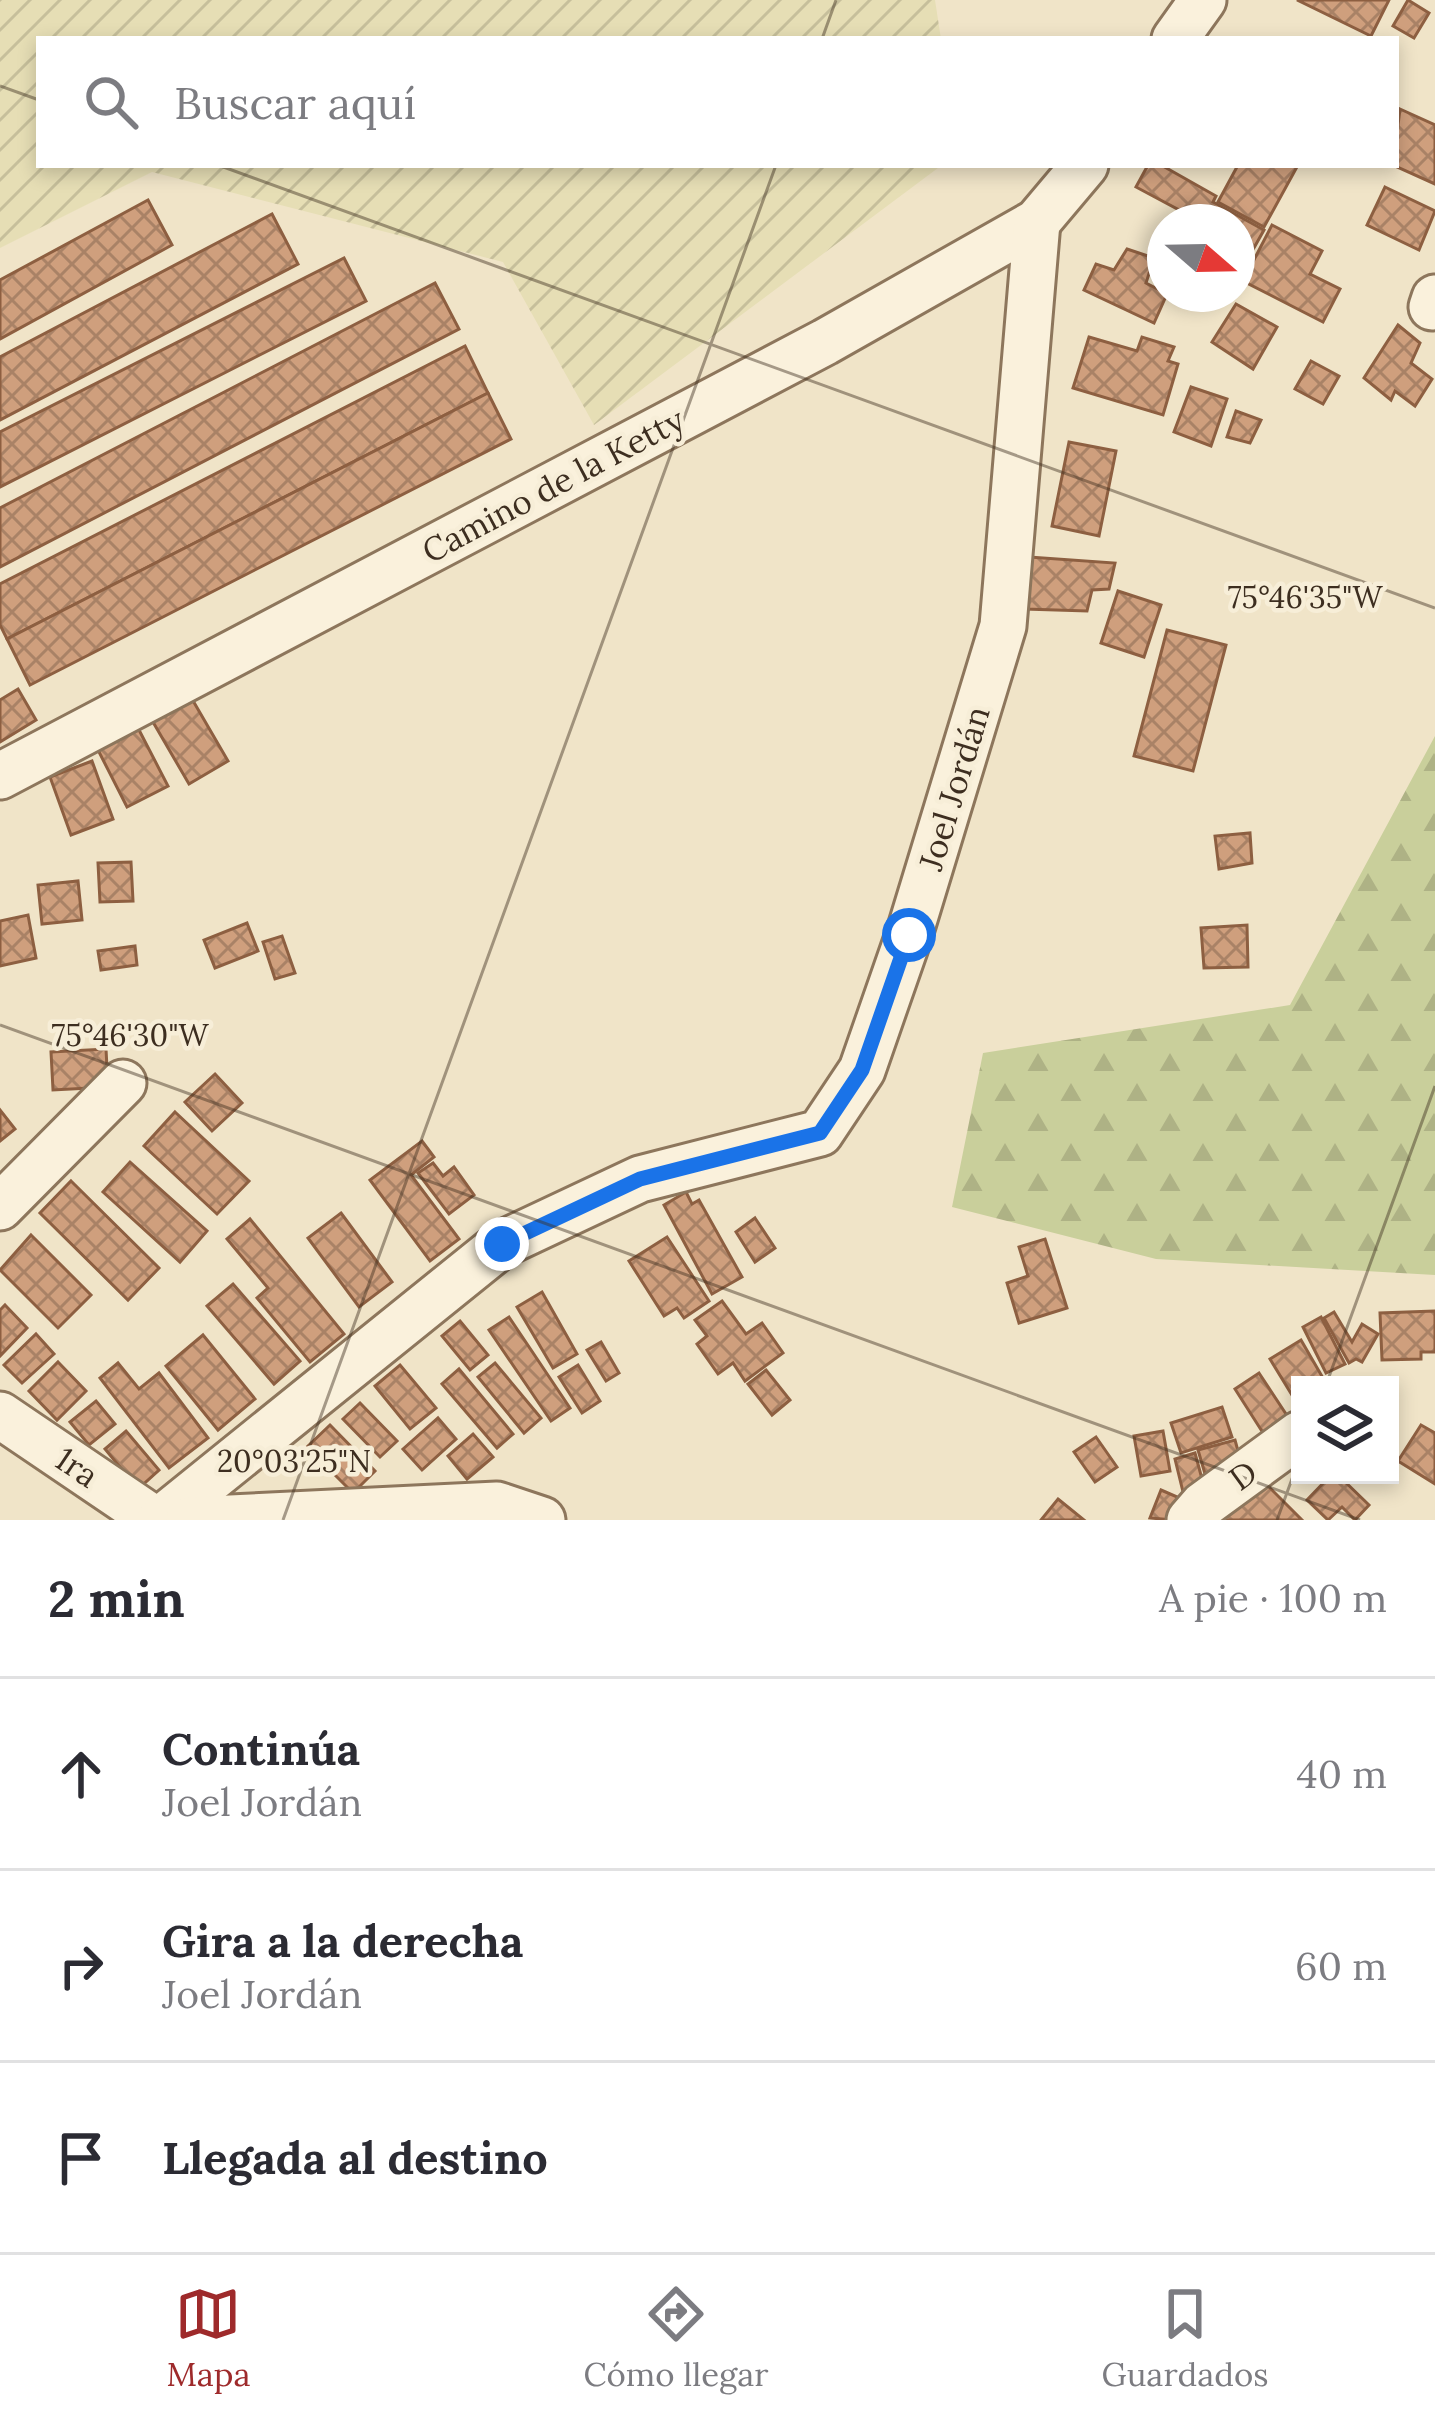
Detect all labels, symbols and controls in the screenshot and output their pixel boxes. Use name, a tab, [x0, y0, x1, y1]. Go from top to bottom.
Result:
search box	[36, 36, 1399, 168]
icon: search	[78, 69, 144, 135]
text: Buscar aquí	[174, 74, 416, 131]
north arrow	[1147, 204, 1255, 312]
street label: Camino de la Ketty	[415, 398, 692, 572]
text: 75°46'35"W	[1228, 578, 1383, 616]
street label: Joel Jordán	[909, 701, 999, 876]
route start	[882, 908, 936, 962]
text: 75°46'30"W	[52, 1016, 210, 1054]
route end	[475, 1217, 529, 1271]
map controls	[1291, 1376, 1399, 1484]
button: layers	[1291, 1376, 1399, 1484]
street label: 1ra	[47, 1438, 107, 1496]
text: 20°03'25"N	[217, 1442, 371, 1480]
street label: D	[1221, 1451, 1265, 1499]
text: 2 min	[48, 1566, 185, 1631]
text: A pie · 100 m	[1159, 1573, 1387, 1623]
text: Continúa	[162, 1720, 360, 1777]
icon: ahead	[48, 1741, 114, 1807]
text: 40 m	[1297, 1749, 1387, 1799]
text: Joel Jordán	[162, 1777, 362, 1827]
text: Gira a la derecha	[162, 1912, 523, 1969]
icon: right	[48, 1933, 114, 1999]
text: 60 m	[1295, 1941, 1387, 1991]
text: Joel Jordán	[162, 1969, 362, 2019]
icon: arrive	[48, 2125, 114, 2191]
text: Llegada al destino	[162, 2129, 548, 2186]
tab: Mapa	[166, 2281, 251, 2395]
tab: Cómo llegar	[583, 2281, 769, 2395]
tab: Guardados	[1102, 2281, 1269, 2395]

